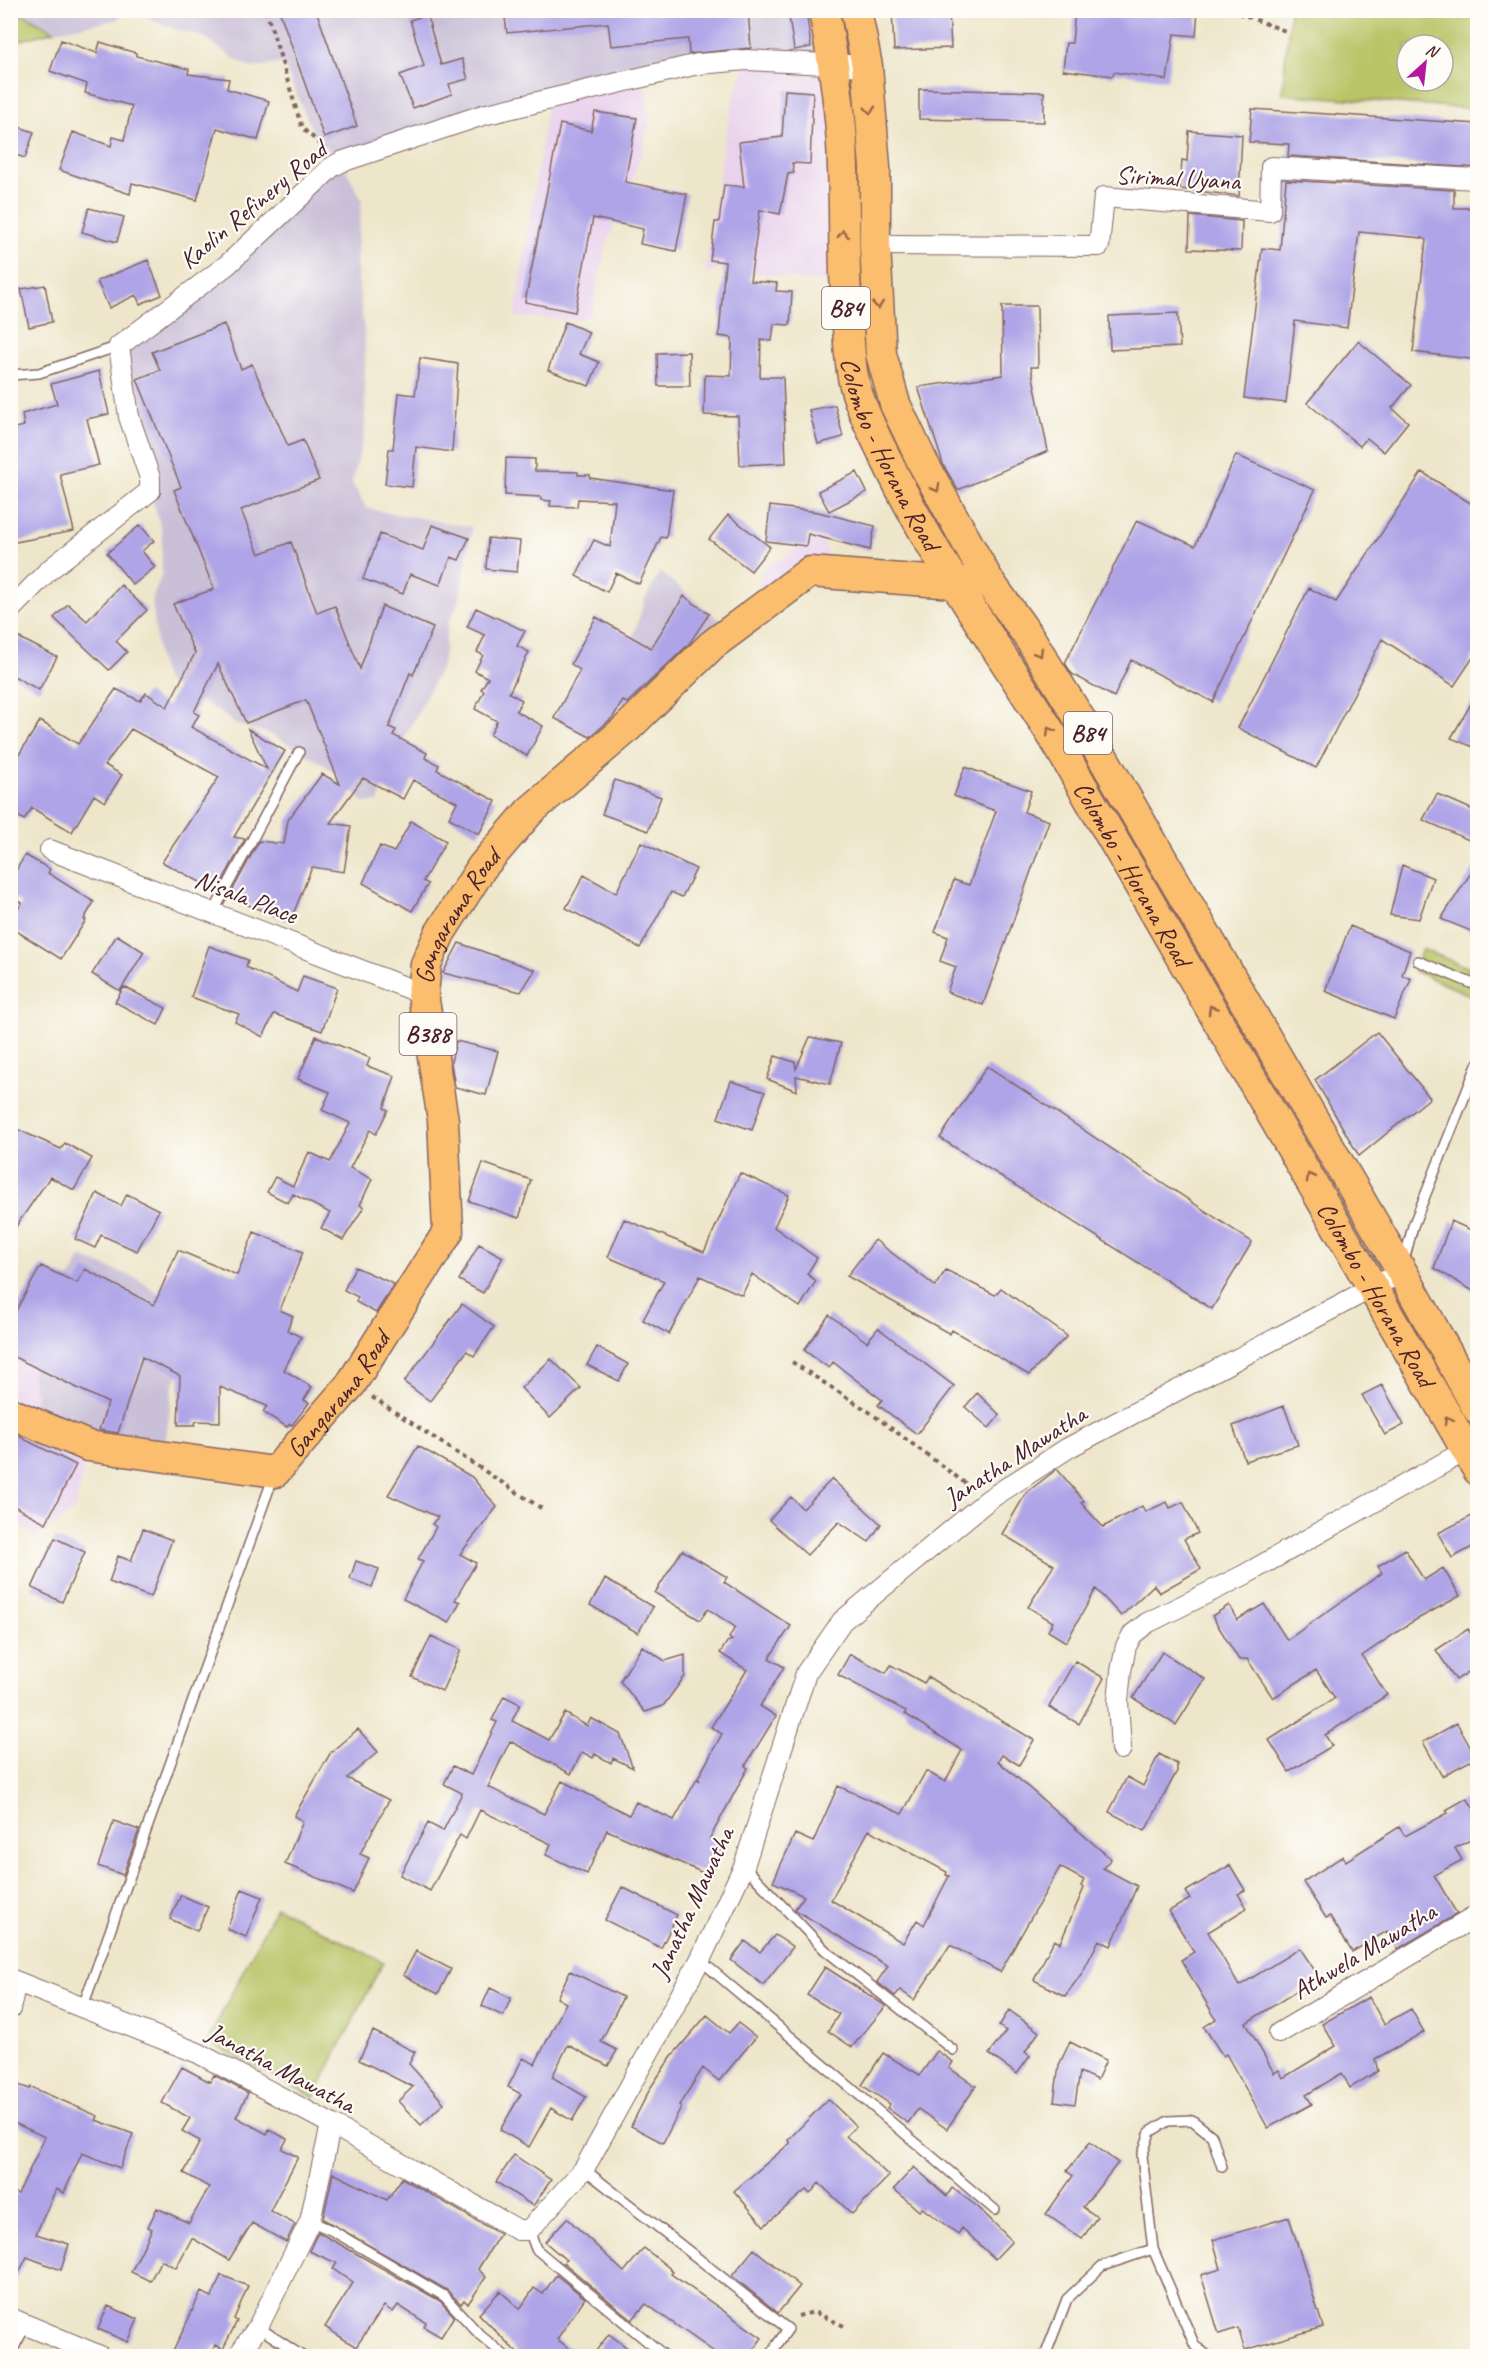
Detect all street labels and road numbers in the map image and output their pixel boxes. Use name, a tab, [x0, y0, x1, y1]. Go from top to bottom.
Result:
street label: Kaolin Refinery Road	[172, 131, 337, 276]
street label: Sirimal Uyana	[1115, 158, 1243, 198]
road number: B84	[822, 287, 870, 329]
street label: Colombo - Horana Road	[834, 356, 950, 560]
road number: B84	[1064, 712, 1112, 754]
street label: Colombo - Horana Road	[1066, 775, 1201, 975]
street label: Gangarama Road	[408, 839, 510, 985]
street label: Nisala Place	[190, 862, 303, 932]
road number: B388	[400, 1013, 456, 1055]
street label: Colombo - Horana Road	[1310, 1196, 1445, 1396]
street label: Gangarama Road	[279, 1321, 399, 1464]
street label: Janatha Mawatha	[936, 1396, 1094, 1515]
street label: Janatha Mawatha	[642, 1820, 742, 1986]
street label: Athwela Mawatha	[1286, 1894, 1443, 2007]
street label: Janatha Mawatha	[199, 2014, 363, 2122]

